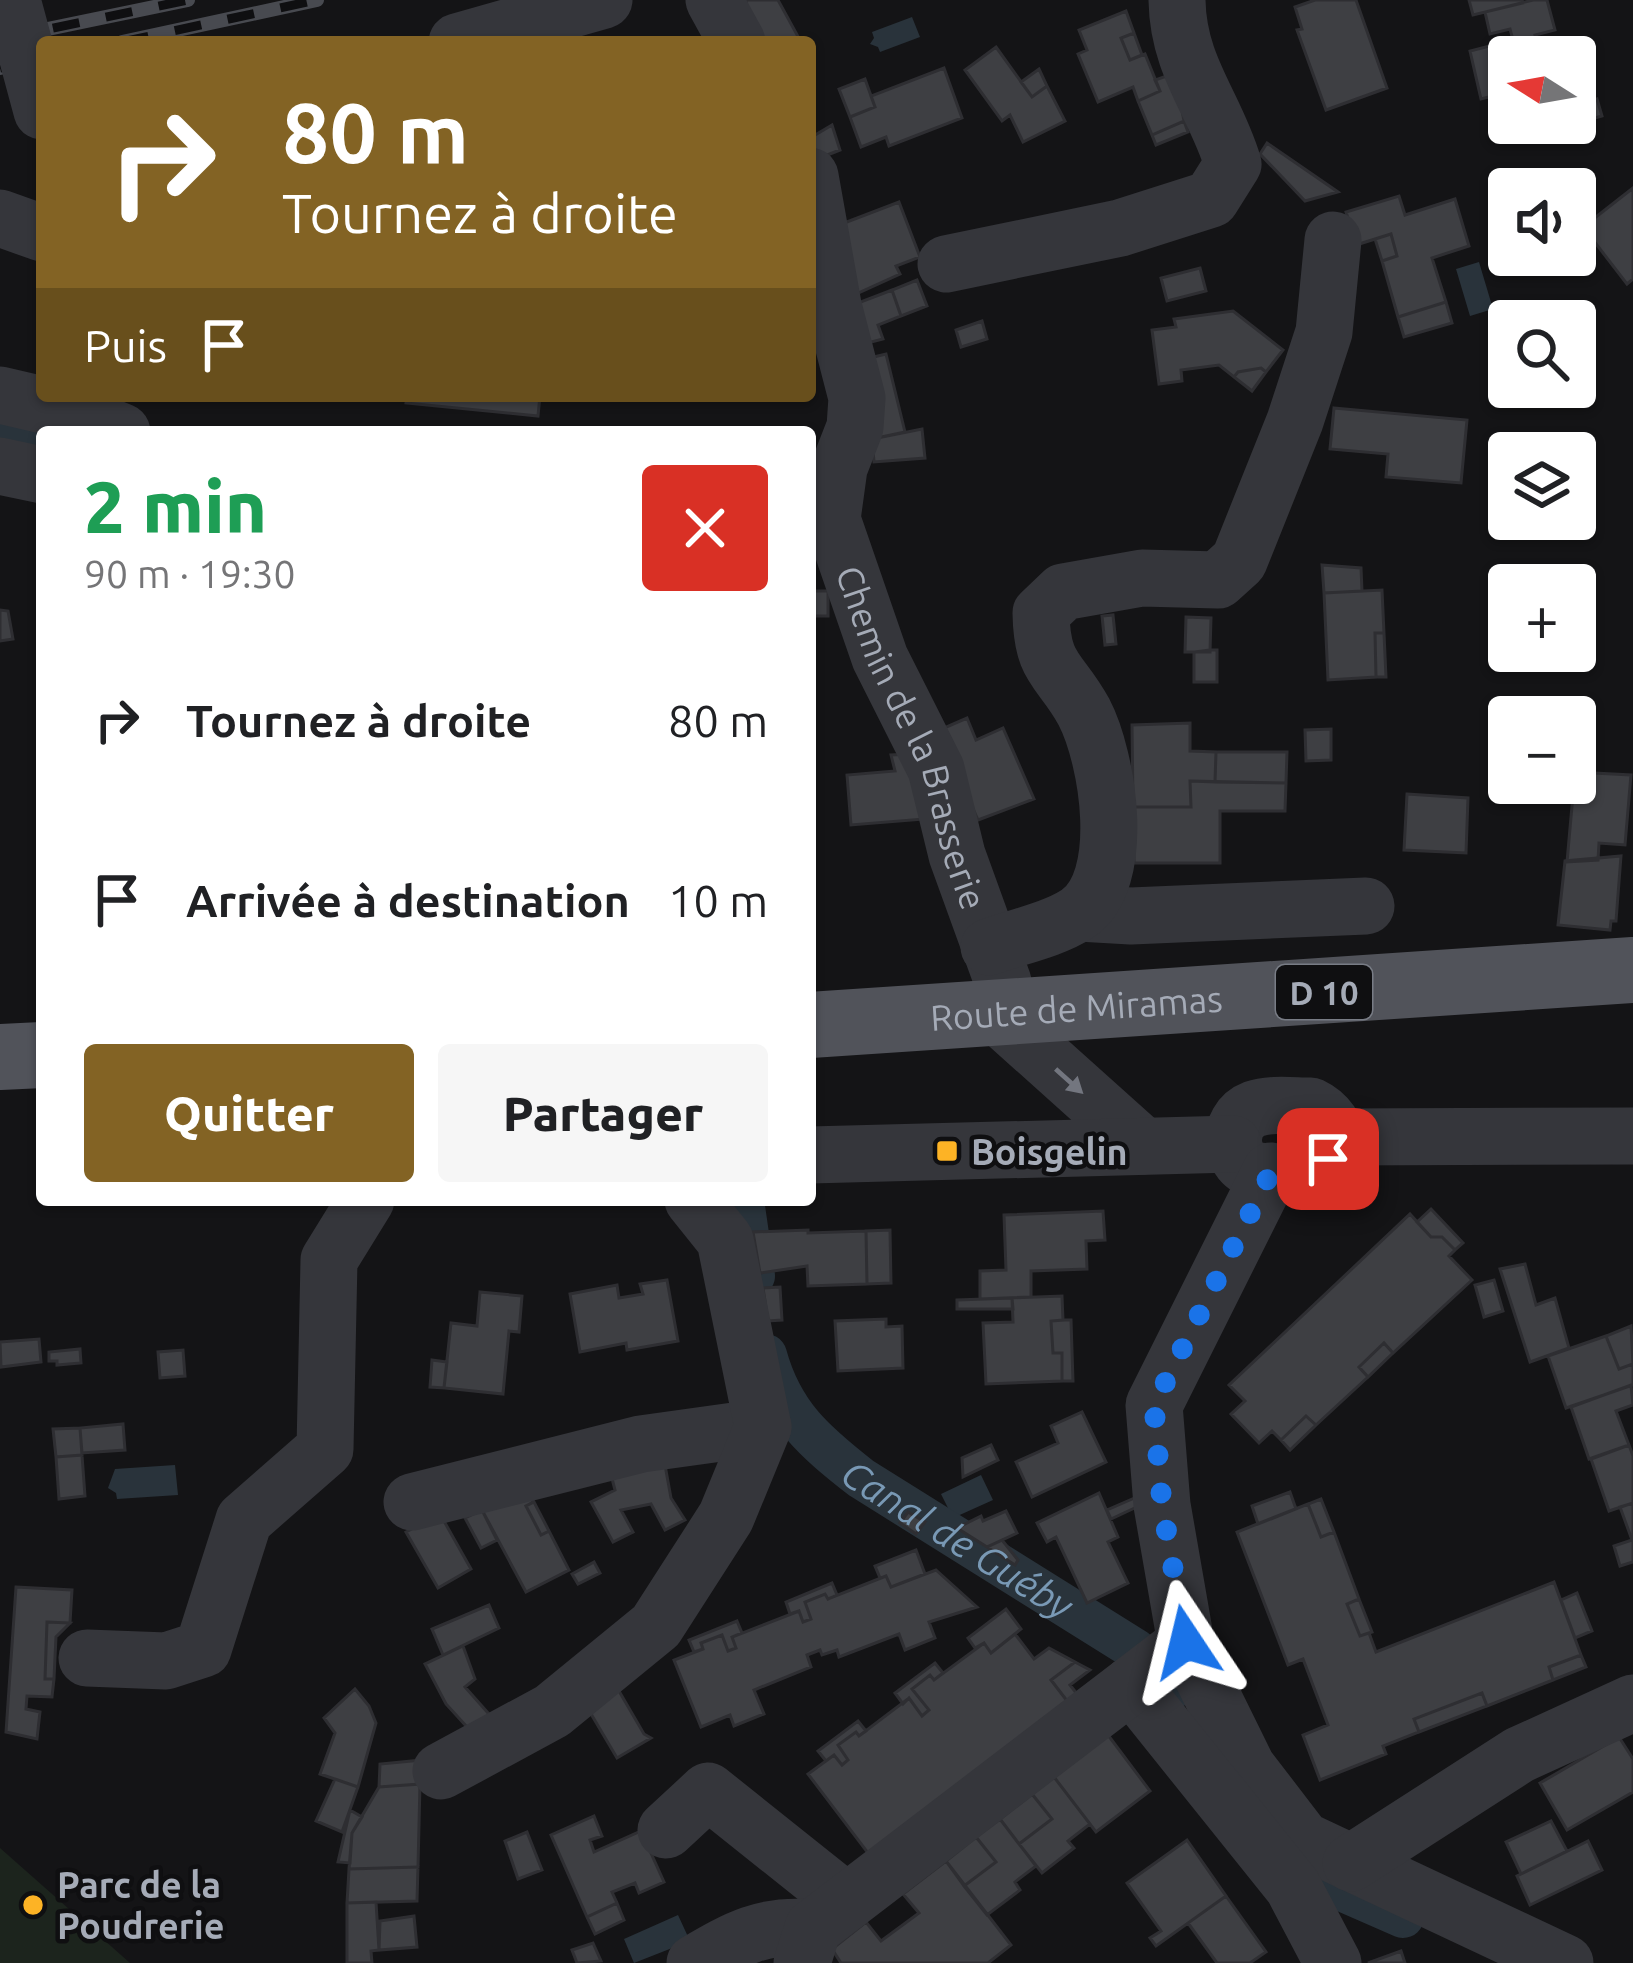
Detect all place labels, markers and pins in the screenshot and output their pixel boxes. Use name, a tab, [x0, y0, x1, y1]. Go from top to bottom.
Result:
pin	[1277, 1108, 1379, 1210]
place label: Boisgelin	[971, 1131, 1127, 1172]
marker: Boisgelin	[934, 1138, 960, 1164]
place label: Parc de la Poudrerie	[57, 1864, 224, 1946]
marker: Parc de la Poudrerie	[20, 1892, 46, 1918]

